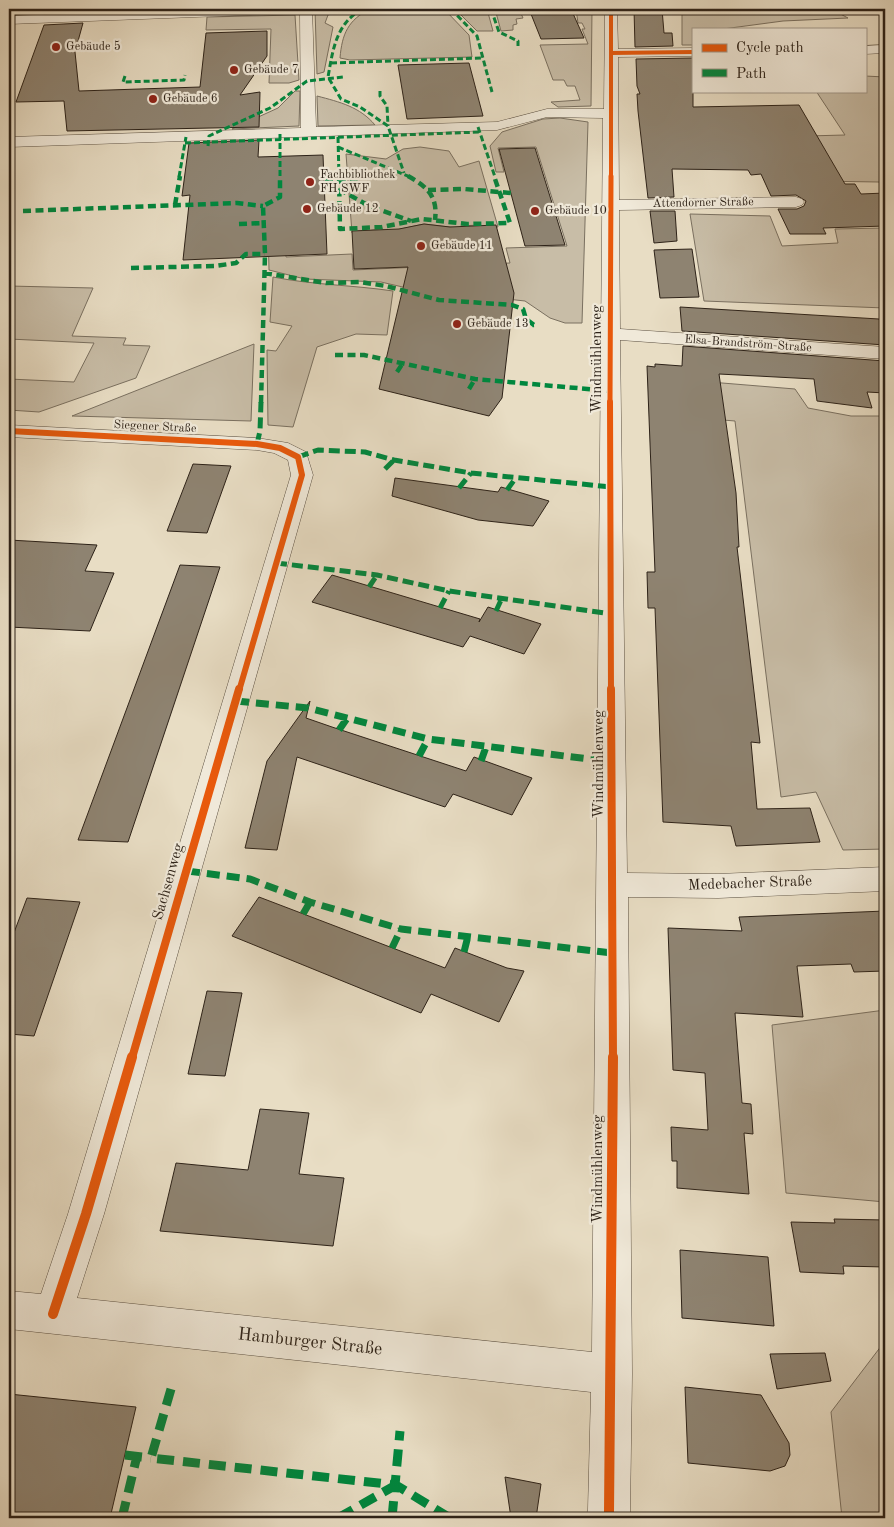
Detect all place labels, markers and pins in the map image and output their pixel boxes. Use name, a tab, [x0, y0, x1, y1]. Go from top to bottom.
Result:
place label: Gebäude 5	[66, 40, 121, 53]
marker: Gebäude 5	[50, 41, 62, 53]
marker: Gebäude 7	[228, 64, 240, 76]
place label: Gebäude 7	[244, 64, 299, 76]
marker: Gebäude 6	[147, 93, 159, 105]
place label: Gebäude 6	[163, 93, 218, 105]
place label: Fachbibliothek FH SWF	[320, 169, 395, 195]
marker: Fachbibliothek FH SWF	[304, 176, 316, 188]
marker: Gebäude 12	[301, 203, 313, 215]
place label: Gebäude 12	[317, 203, 379, 215]
marker: Gebäude 10	[529, 205, 541, 217]
place label: Gebäude 10	[545, 205, 607, 217]
marker: Gebäude 11	[415, 240, 427, 252]
place label: Gebäude 11	[431, 240, 493, 252]
marker: Gebäude 13	[451, 318, 463, 330]
place label: Gebäude 13	[467, 318, 529, 330]

